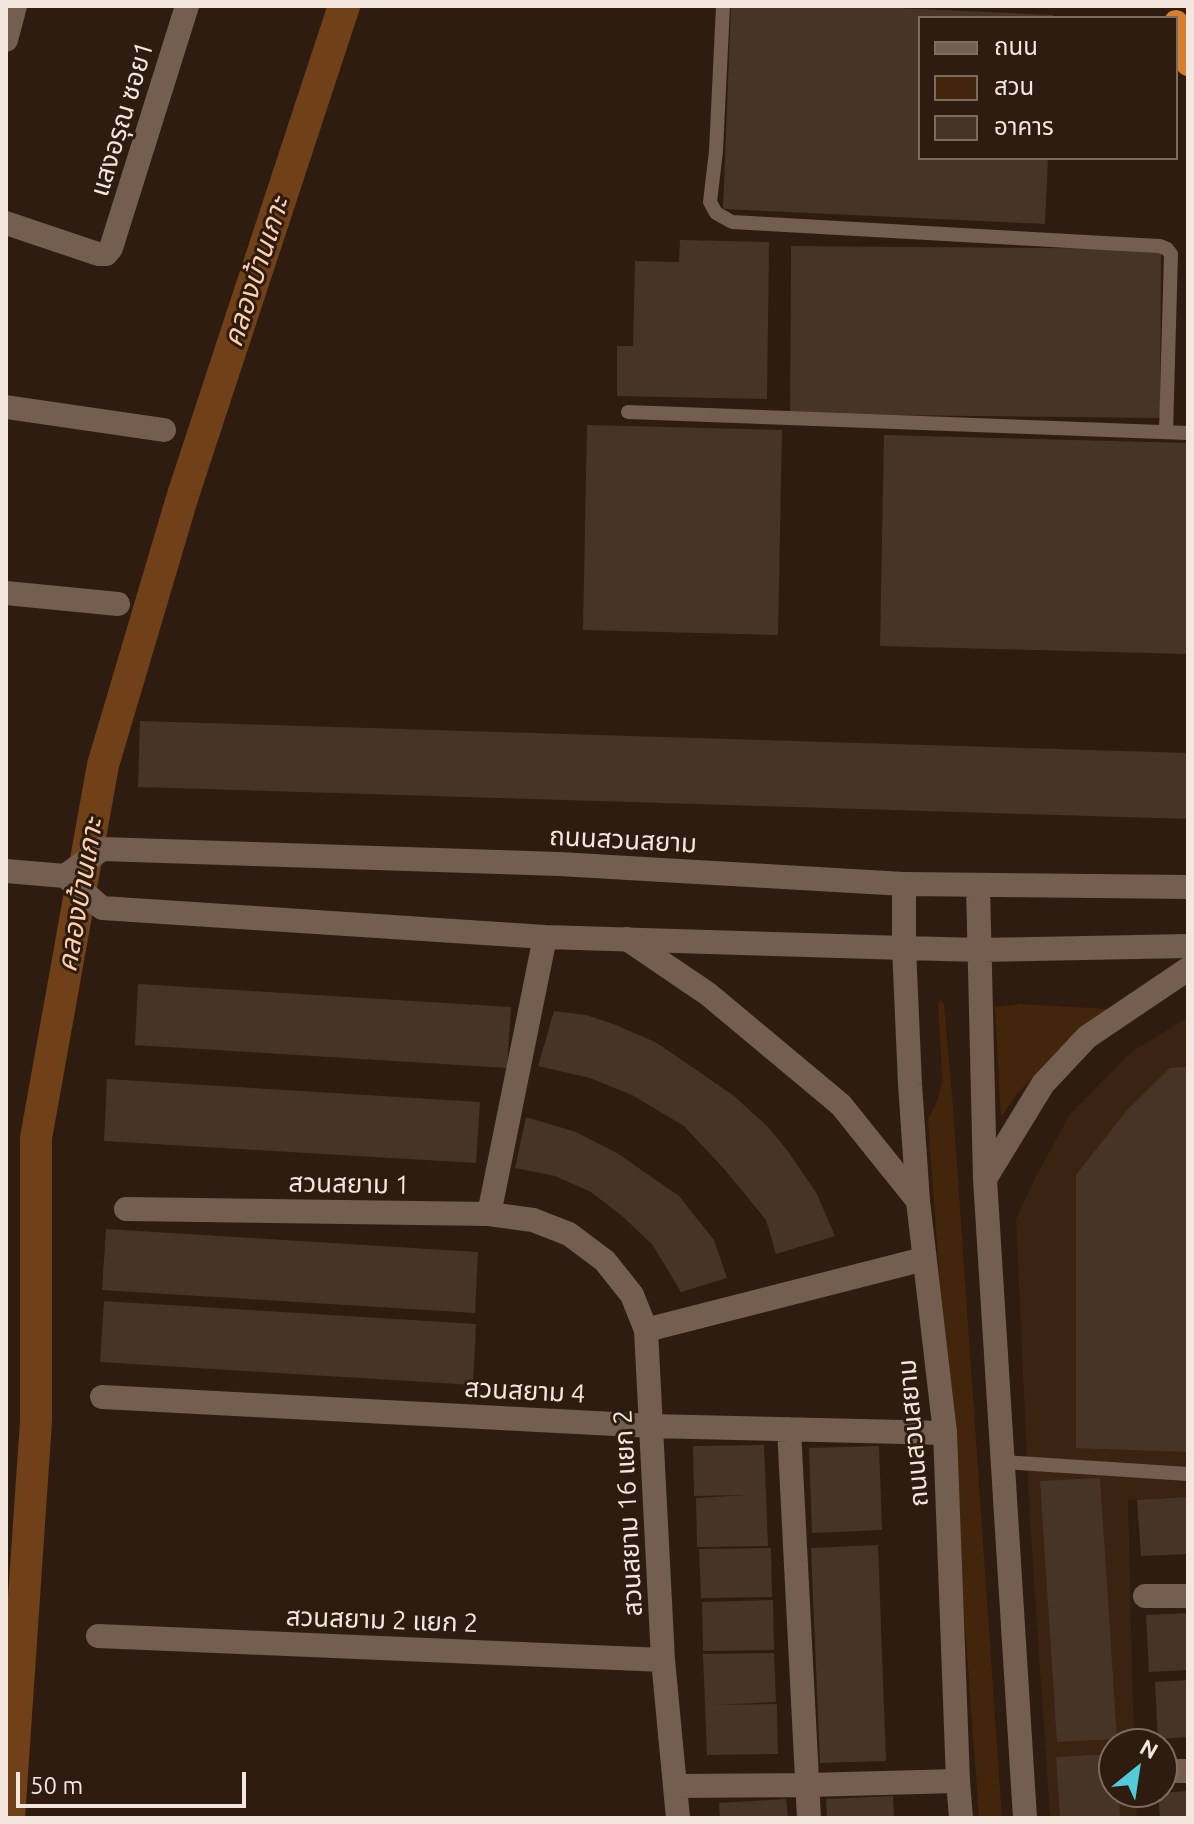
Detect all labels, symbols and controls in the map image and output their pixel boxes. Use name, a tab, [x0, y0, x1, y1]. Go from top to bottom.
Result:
legend	[918, 16, 1178, 160]
text: ถนน	[994, 33, 1038, 60]
street label: แสงอรุณ ซอย1	[84, 38, 160, 200]
text: สวน	[994, 73, 1034, 100]
text: อาคาร	[994, 113, 1054, 140]
water label: คลองบ้านเกาะ	[216, 193, 296, 351]
water label: คลองบ้านเกาะ	[50, 815, 110, 975]
street label: ถนนสวนสยาม	[548, 821, 698, 859]
street label: สวนสยาม 1	[288, 1167, 410, 1201]
street label: ถนนสวนสยาม	[891, 1358, 935, 1508]
street label: สวนสยาม 4	[464, 1372, 586, 1410]
street label: สวนสยาม 16 แยก 2	[607, 1409, 649, 1617]
street label: สวนสยาม 2 แยก 2	[285, 1601, 479, 1639]
north arrow	[1098, 1728, 1178, 1808]
text: N	[1136, 1734, 1163, 1763]
scale bar	[20, 1756, 250, 1806]
text: 50 m	[30, 1772, 83, 1799]

